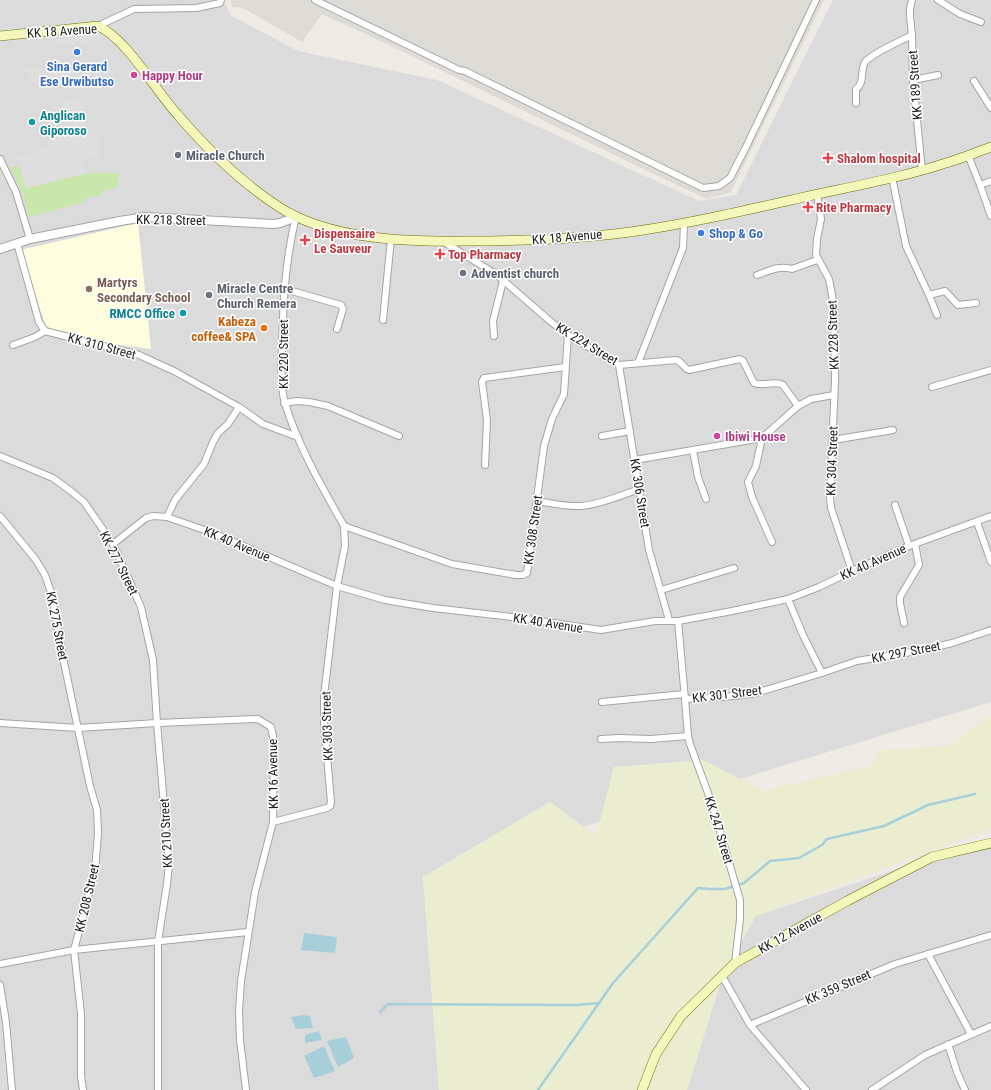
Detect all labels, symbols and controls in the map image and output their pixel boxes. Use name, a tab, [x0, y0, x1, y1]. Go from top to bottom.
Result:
street label: KK 18 Avenue	[26, 21, 98, 41]
marker: Sina Gerard Ese Urwibutso	[72, 47, 82, 57]
street label: KK 189 Street	[905, 49, 925, 120]
place label: Sina Gerard Ese Urwibutso	[40, 59, 115, 89]
place label: Happy Hour	[142, 68, 204, 83]
marker: Happy Hour	[129, 70, 139, 80]
place label: Anglican Giporoso	[40, 108, 87, 138]
marker: Anglican Giporoso	[27, 117, 37, 127]
place label: Miracle Church	[186, 148, 265, 163]
marker: Miracle Church	[173, 150, 183, 160]
place label: Shalom hospital	[837, 151, 921, 166]
marker: Shalom hospital	[822, 152, 834, 164]
place label: Rite Pharmacy	[816, 200, 892, 215]
marker: Rite Pharmacy	[803, 202, 813, 212]
street label: KK 218 Street	[136, 212, 206, 228]
place label: Dispensaire Le Sauveur	[314, 226, 375, 256]
street label: KK 18 Avenue	[531, 226, 603, 248]
place label: Shop & Go	[709, 226, 763, 241]
marker: Shop & Go	[696, 228, 706, 238]
marker: Dispensaire Le Sauveur	[299, 234, 311, 246]
place label: Top Pharmacy	[448, 247, 522, 262]
marker: Top Pharmacy	[435, 249, 445, 259]
place label: Adventist church	[471, 266, 559, 281]
marker: Adventist church	[458, 268, 468, 278]
place label: Martyrs Secondary School	[97, 275, 190, 305]
place label: Miracle Centre Church Remera	[217, 281, 296, 311]
marker: Martyrs Secondary School	[84, 284, 94, 294]
marker: Miracle Centre Church Remera	[204, 290, 214, 300]
street label: KK 228 Street	[824, 300, 842, 370]
place label: RMCC Office	[109, 306, 175, 321]
marker: RMCC Office	[178, 308, 188, 318]
place label: Kabeza coffee& SPA	[191, 314, 256, 344]
street label: KK 220 Street	[276, 319, 291, 389]
street label: KK 224 Street	[553, 320, 621, 368]
marker: Kabeza coffee& SPA	[259, 323, 269, 333]
street label: KK 310 Street	[66, 330, 138, 362]
street label: KK 304 Street	[823, 426, 841, 496]
place label: Ibiwi House	[725, 429, 786, 444]
marker: Ibiwi House	[712, 431, 722, 441]
street label: KK 306 Street	[627, 457, 653, 529]
street label: KK 308 Street	[521, 494, 545, 566]
street label: KK 40 Avenue	[202, 523, 272, 565]
street label: KK 277 Street	[96, 528, 142, 598]
street label: KK 40 Avenue	[838, 541, 908, 583]
street label: KK 275 Street	[43, 590, 71, 662]
street label: KK 40 Avenue	[512, 610, 584, 636]
street label: KK 297 Street	[870, 638, 942, 666]
street label: KK 301 Street	[691, 682, 763, 706]
street label: KK 303 Street	[318, 691, 336, 761]
street label: KK 16 Avenue	[265, 739, 281, 809]
street label: KK 247 Street	[702, 794, 736, 866]
street label: KK 210 Street	[157, 798, 175, 868]
street label: KK 208 Street	[72, 862, 102, 934]
street label: KK 12 Avenue	[756, 909, 824, 957]
street label: KK 359 Street	[803, 966, 873, 1008]

